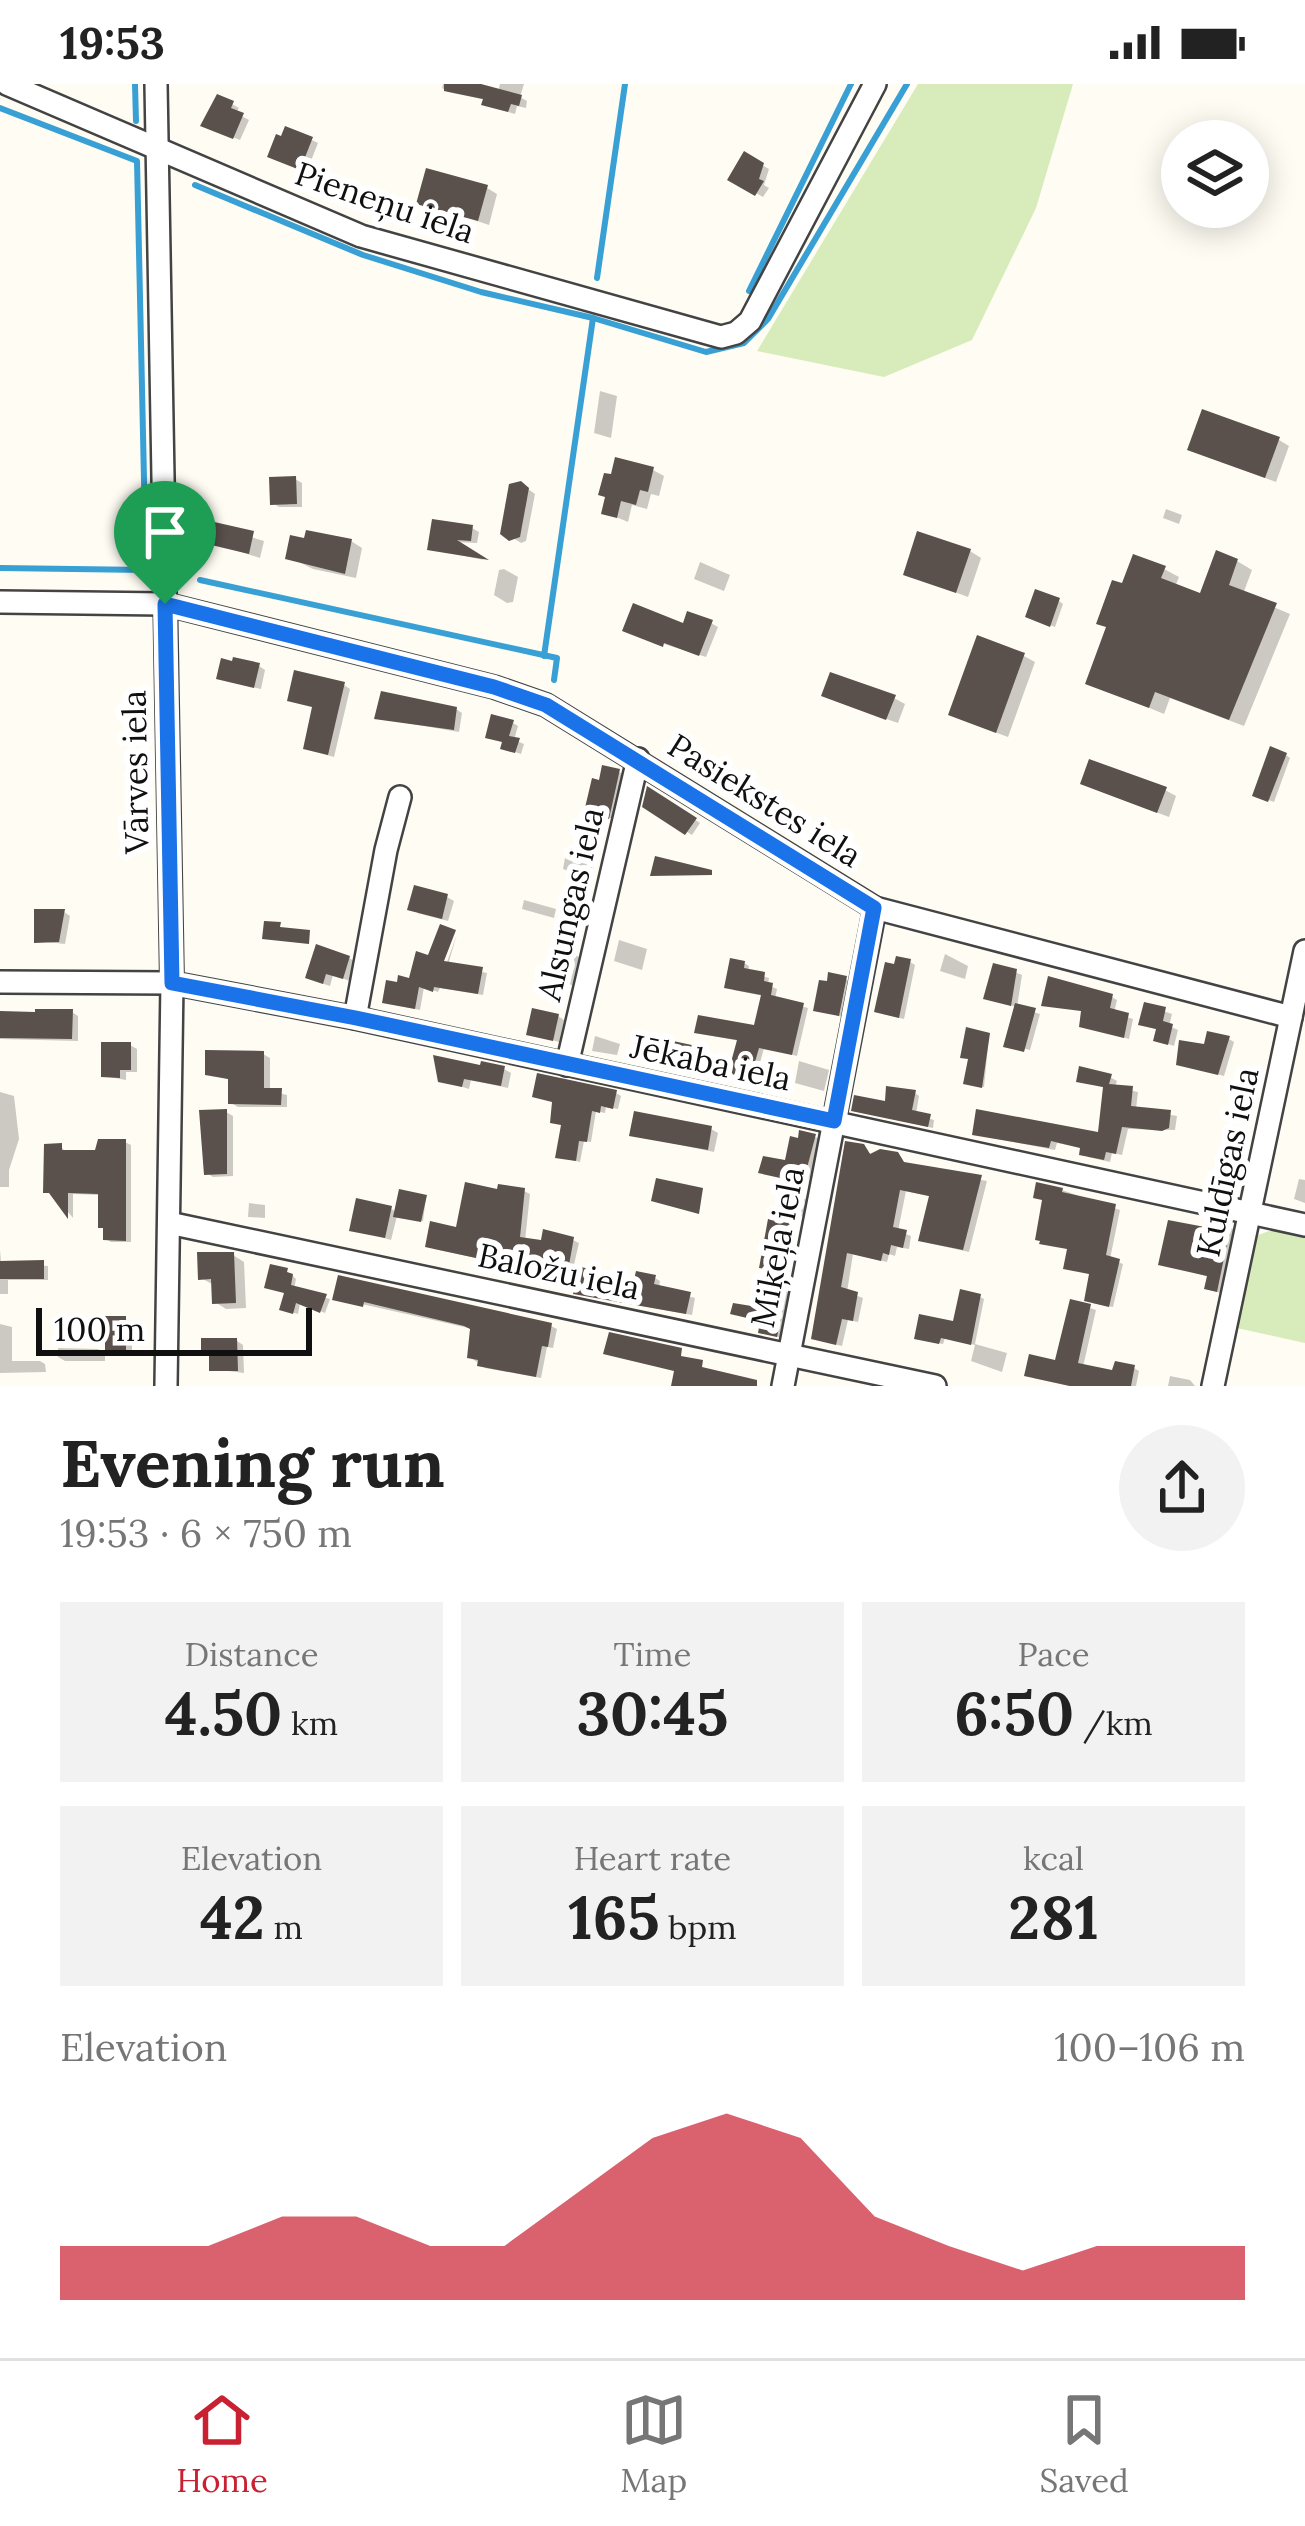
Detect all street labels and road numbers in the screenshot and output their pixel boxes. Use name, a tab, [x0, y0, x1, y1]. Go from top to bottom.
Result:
street label: Pieneņu iela	[290, 152, 480, 252]
street label: Vārves iela	[113, 690, 157, 855]
street label: Pasiekstes iela	[661, 724, 869, 876]
street label: Alsungas iela	[527, 803, 613, 1006]
street label: Jēkaba iela	[626, 1024, 795, 1099]
street label: Kuldīgas iela	[1186, 1064, 1268, 1260]
street label: Miķeļa iela	[741, 1163, 813, 1331]
street label: Baložu iela	[474, 1233, 644, 1309]

